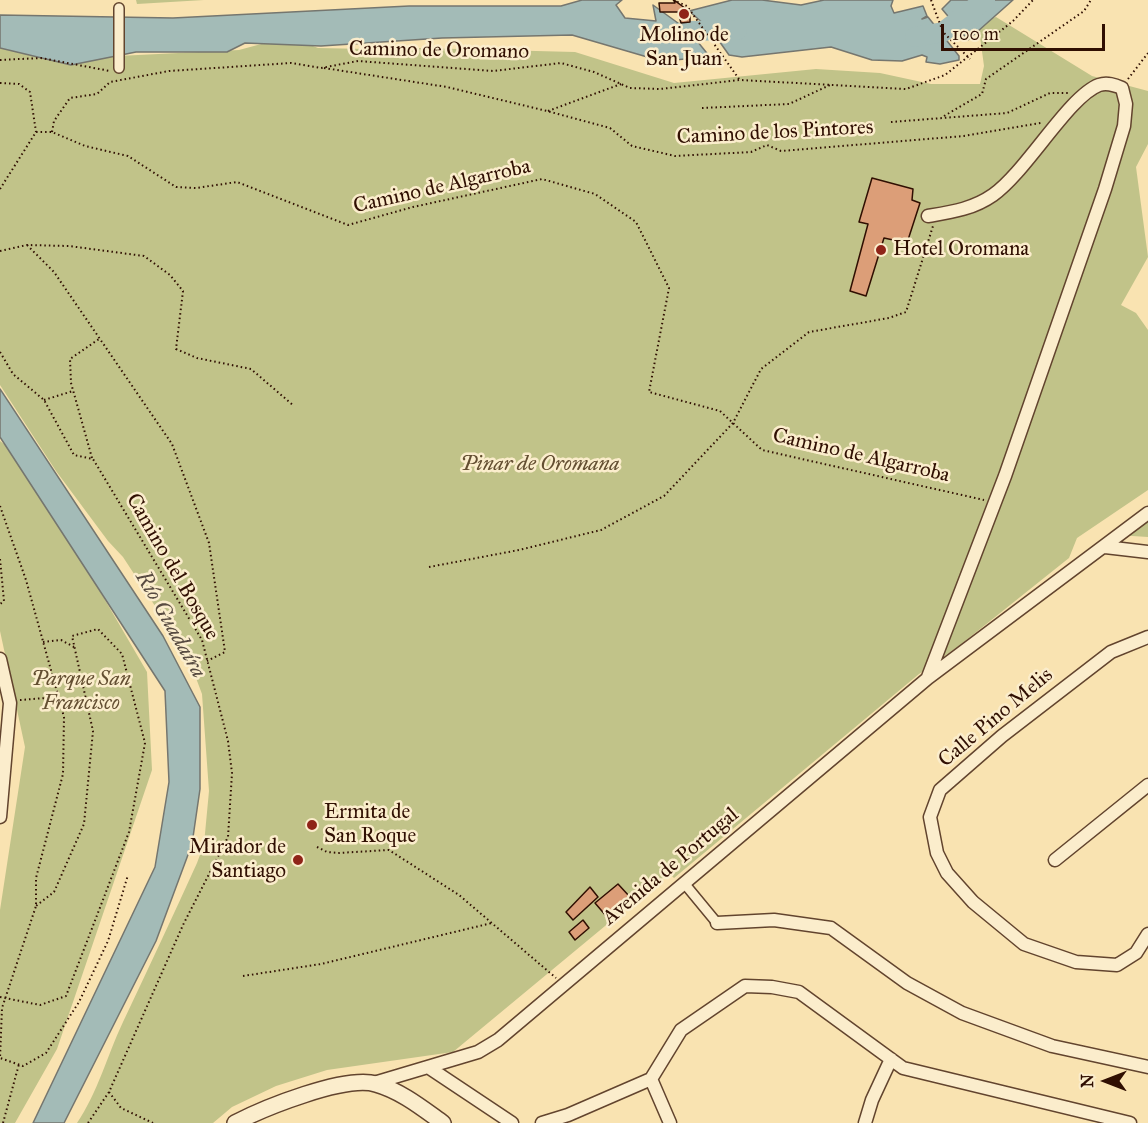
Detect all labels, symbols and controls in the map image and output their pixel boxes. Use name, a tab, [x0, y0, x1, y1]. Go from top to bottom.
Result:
marker: Molino de San Juan	[677, 7, 691, 21]
scale bar	[944, 12, 1108, 50]
place label: Molino de San Juan	[639, 23, 729, 73]
text: 100 m	[952, 23, 999, 45]
street label: Camino de Oromano	[349, 37, 529, 65]
street label: Camino de los Pintores	[676, 115, 874, 151]
street label: Camino de Algarroba	[351, 154, 533, 220]
place label: Hotel Oromana	[893, 237, 1029, 263]
marker: Hotel Oromana	[874, 243, 888, 257]
street label: Camino de Algarroba	[770, 423, 952, 489]
park label: Pinar de Oromana	[460, 452, 620, 478]
street label: Camino del Bosque	[120, 489, 224, 645]
water label: Río Guadaíra	[129, 567, 211, 683]
street label: Calle Pino Melis	[934, 663, 1058, 773]
park label: Parque San Francisco	[31, 667, 131, 717]
place label: Ermita de San Roque	[324, 800, 416, 850]
street label: Avenida de Portugal	[598, 803, 744, 931]
marker: Ermita de San Roque	[305, 818, 319, 832]
place label: Mirador de Santiago	[189, 835, 286, 885]
marker: Mirador de Santiago	[291, 853, 305, 867]
north arrow	[1076, 1051, 1136, 1111]
text: N	[1078, 1074, 1097, 1088]

